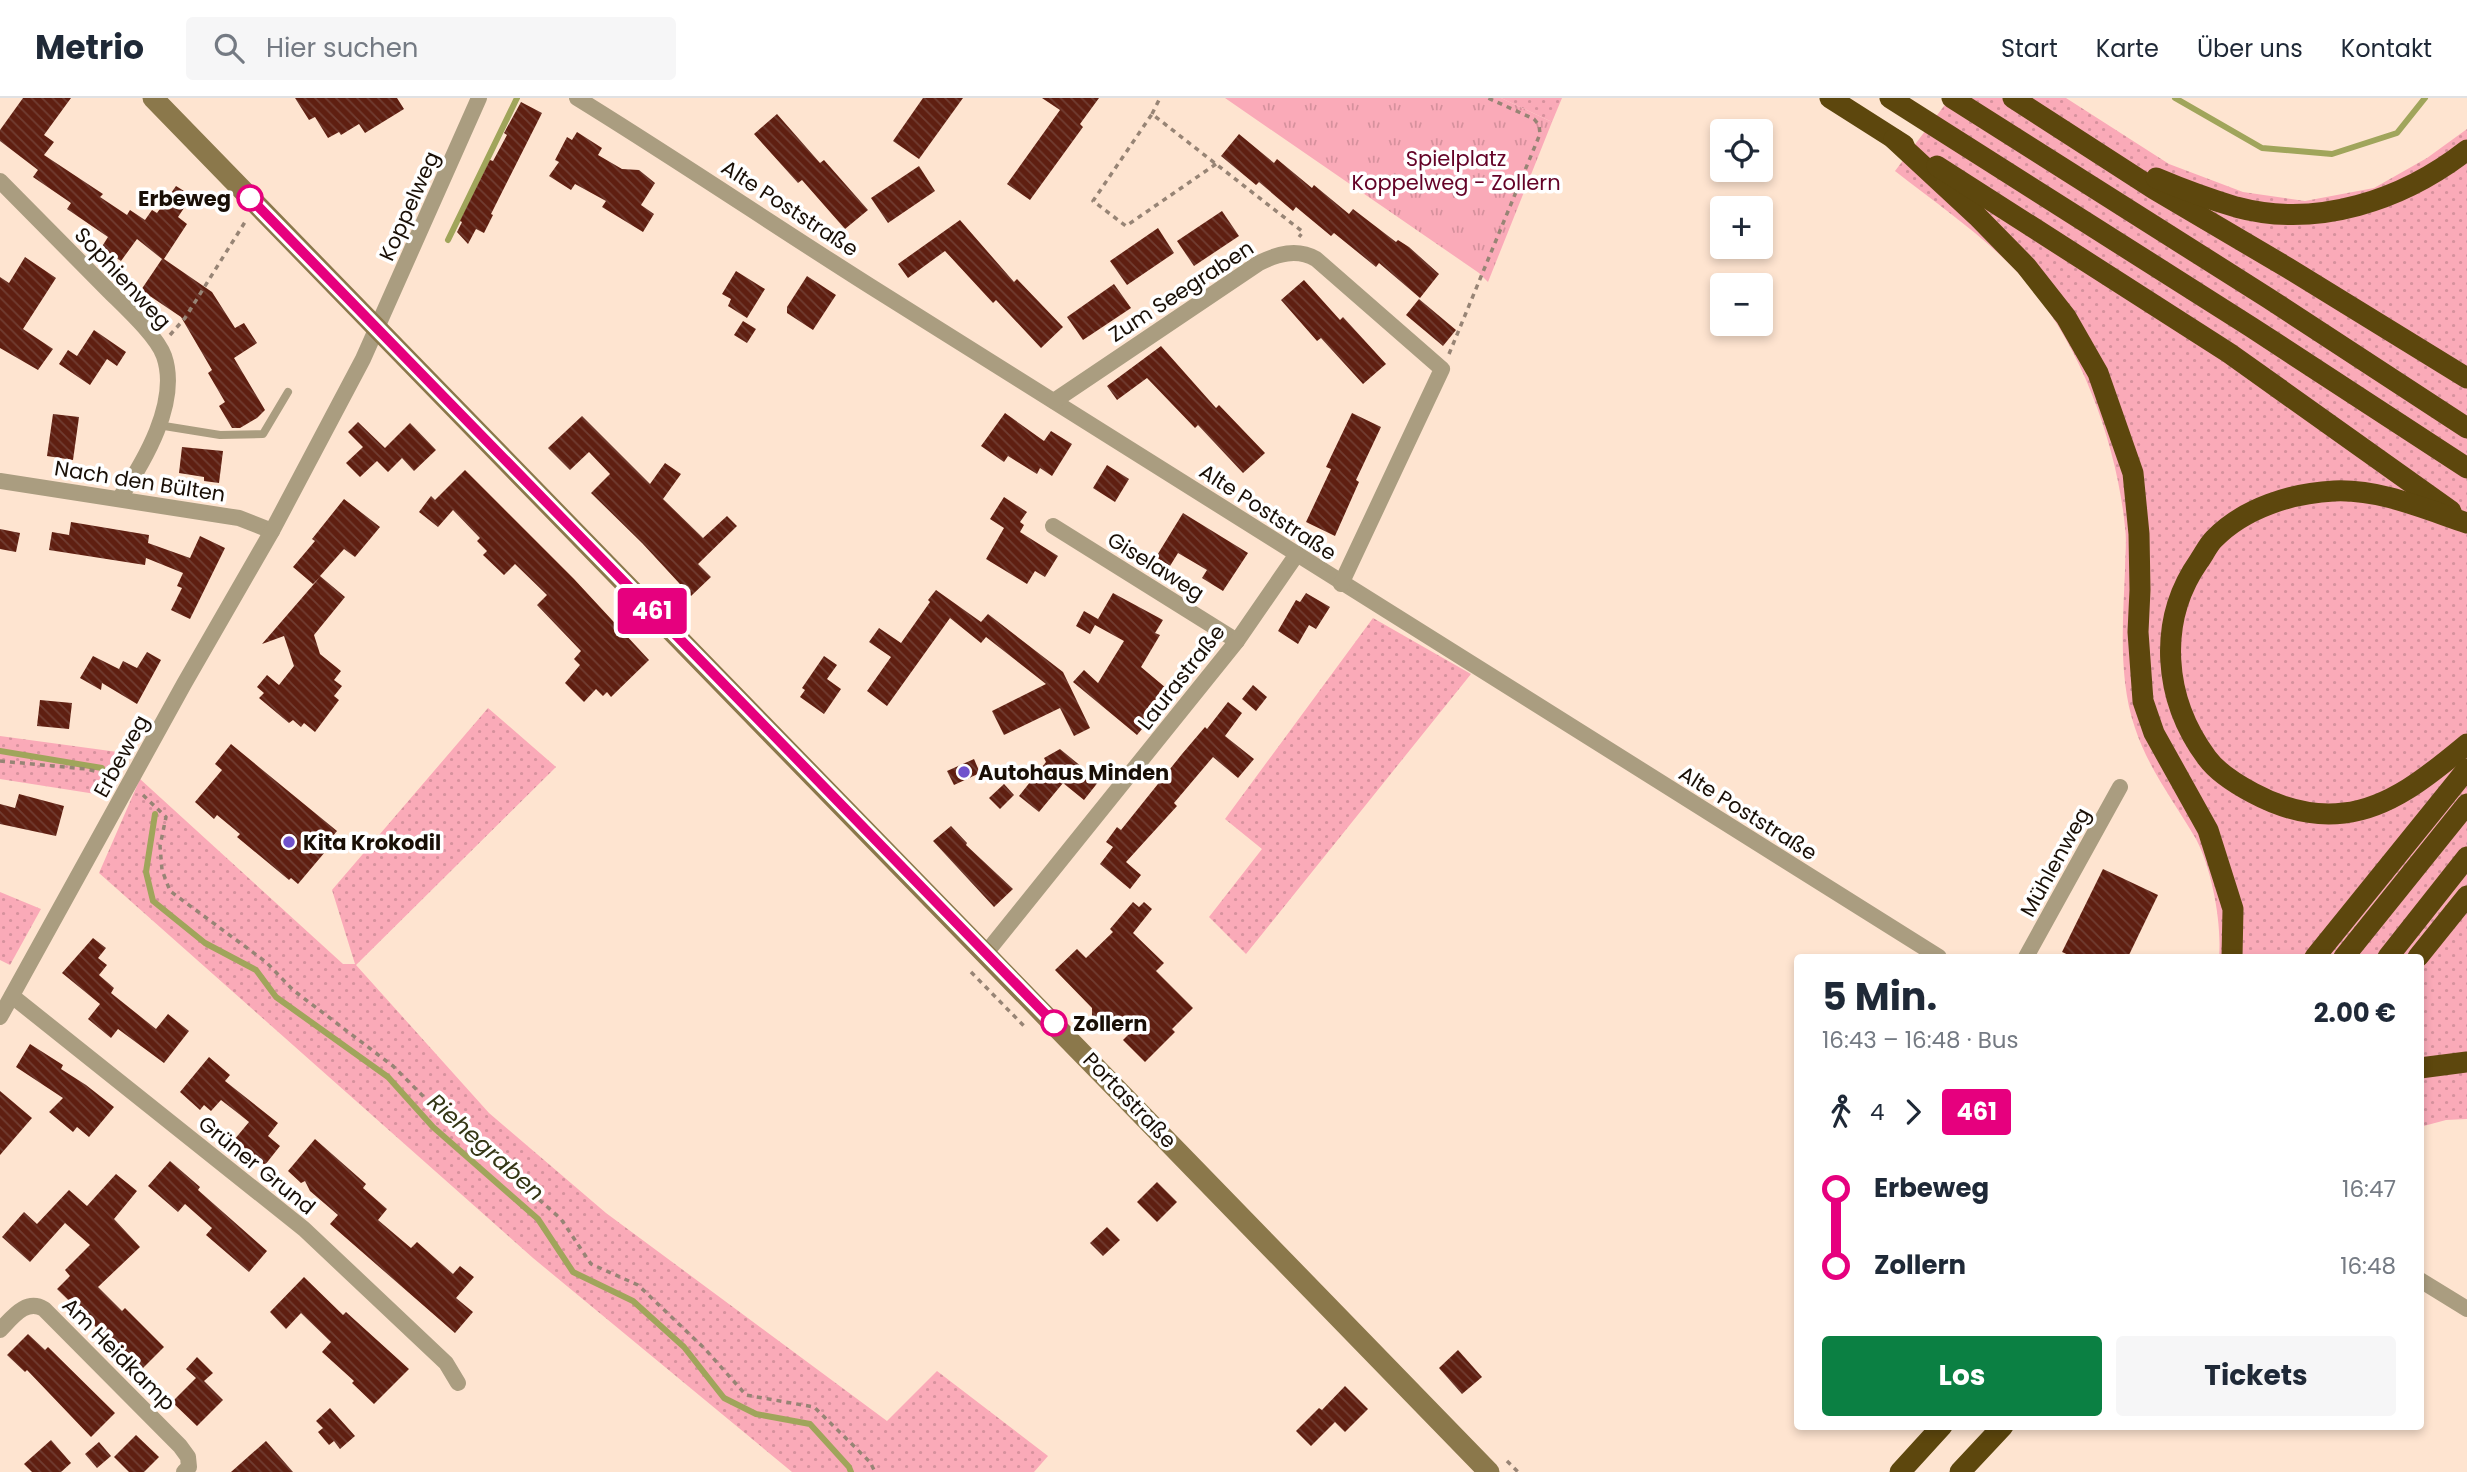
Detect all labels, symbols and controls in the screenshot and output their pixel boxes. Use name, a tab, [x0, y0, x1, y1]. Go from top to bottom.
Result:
search box	[186, 17, 676, 80]
text: Metrio	[35, 24, 144, 71]
icon: search	[210, 29, 248, 67]
text: Hier suchen	[266, 30, 418, 66]
text: Start	[2001, 32, 2058, 65]
text: Karte	[2096, 32, 2159, 65]
text: Über uns	[2197, 32, 2303, 65]
text: Kontakt	[2341, 32, 2432, 65]
map controls	[1710, 119, 1773, 336]
button: locate	[1710, 119, 1773, 182]
park label: Spielplatz Koppelweg - Zollern	[1351, 144, 1561, 197]
street label: Koppelweg	[372, 147, 446, 265]
street label: Alte Poststraße	[716, 153, 864, 263]
place label: Erbeweg	[138, 184, 231, 213]
marker: Erbeweg	[237, 185, 263, 211]
button: +	[1710, 196, 1773, 259]
street label: Sophienweg	[68, 221, 178, 335]
street label: Zum Seegraben	[1103, 233, 1259, 349]
button: −	[1710, 273, 1773, 336]
street label: Nach den Bülten	[52, 453, 228, 509]
street label: Alte Poststraße	[1194, 457, 1342, 567]
street label: Giselaweg	[1102, 525, 1210, 607]
line badge: 461	[612, 588, 692, 634]
text: 461	[632, 594, 672, 627]
street label: Laurastraße	[1131, 618, 1231, 736]
street label: Erbeweg	[86, 709, 156, 803]
place label: Autohaus Minden	[978, 758, 1169, 787]
street label: Alte Poststraße	[1673, 759, 1823, 867]
marker: Autohaus Minden	[956, 764, 972, 780]
street label: Mühlenweg	[2013, 802, 2097, 922]
place label: Kita Krokodil	[303, 828, 441, 857]
marker: Kita Krokodil	[281, 834, 297, 850]
text: 5 Min.	[1822, 970, 1937, 1023]
text: 2.00 €	[2314, 995, 2396, 1031]
place label: Zollern	[1073, 1009, 1147, 1038]
marker: Zollern	[1041, 1010, 1067, 1036]
text: 16:43 – 16:48 · Bus	[1822, 1024, 2019, 1056]
street label: Portastraße	[1077, 1046, 1183, 1154]
water label: Riehegraben	[421, 1086, 551, 1208]
icon: walk	[1822, 1093, 1860, 1131]
icon: forward	[1894, 1093, 1932, 1131]
text: 461	[1956, 1095, 1997, 1128]
text: 4	[1870, 1096, 1884, 1128]
street label: Grüner Grund	[192, 1109, 322, 1221]
text: Erbeweg	[1874, 1170, 1989, 1206]
text: 16:47	[2342, 1173, 2396, 1205]
text: Zollern	[1874, 1247, 1966, 1283]
text: 16:48	[2340, 1250, 2396, 1282]
street label: Am Heidkamp	[56, 1291, 182, 1417]
button: Los	[1822, 1336, 2102, 1416]
button: Tickets	[2116, 1336, 2396, 1416]

